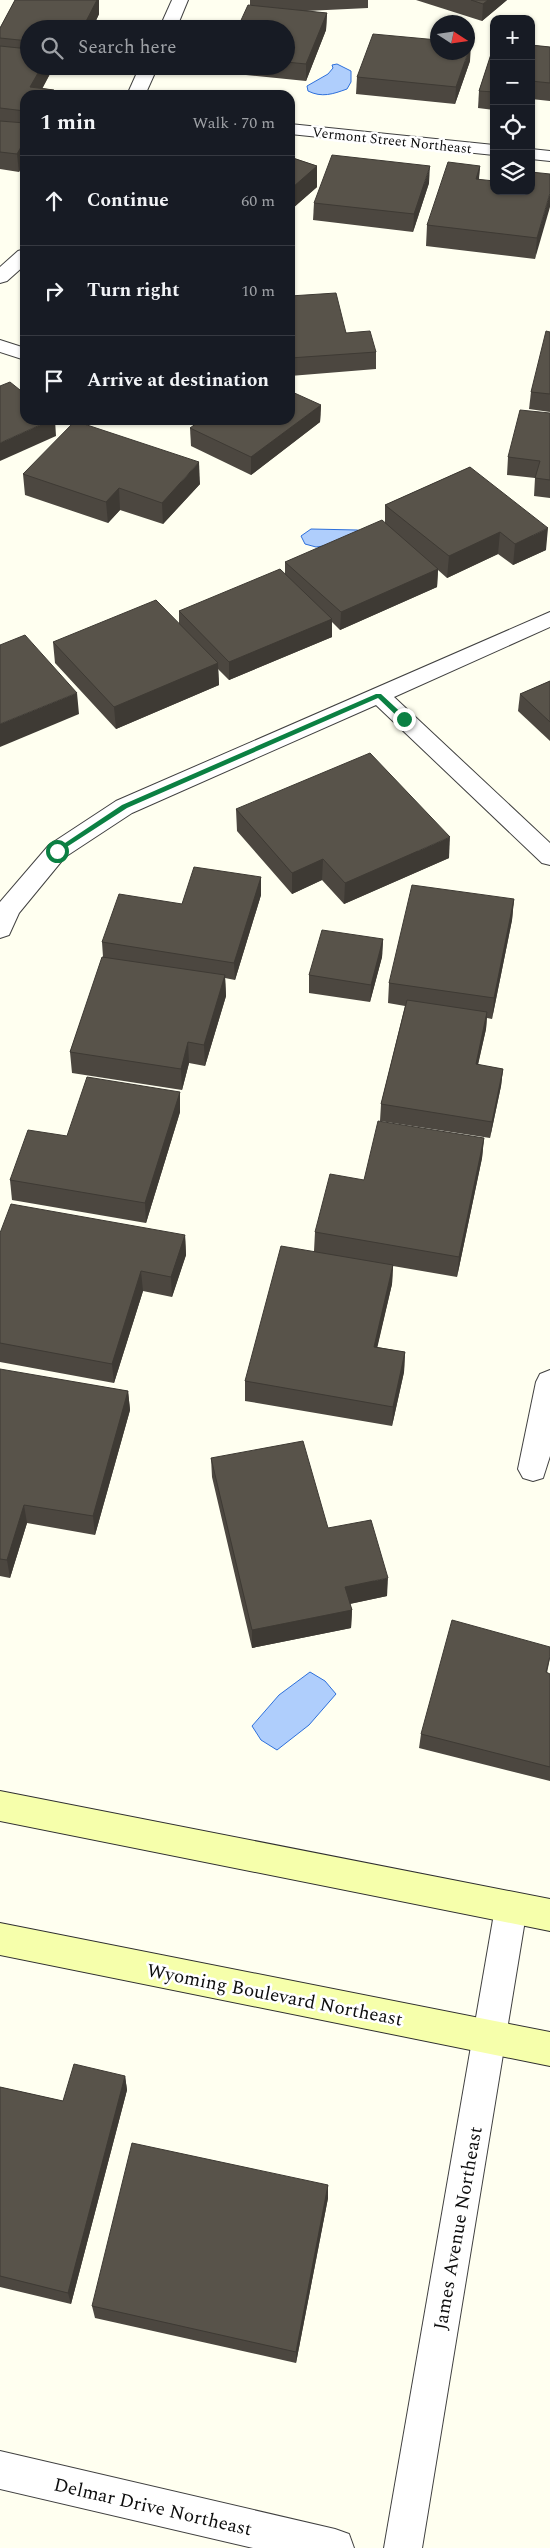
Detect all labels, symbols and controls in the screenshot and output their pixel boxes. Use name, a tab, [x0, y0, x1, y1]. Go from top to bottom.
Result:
north arrow	[430, 15, 475, 60]
map controls	[490, 15, 535, 195]
button: +	[490, 15, 535, 60]
search box	[20, 20, 295, 75]
text: Search here	[78, 33, 177, 62]
icon: search	[38, 34, 66, 62]
button: −	[490, 60, 535, 105]
button: locate	[490, 105, 535, 150]
text: 1 min	[40, 107, 96, 139]
text: Walk · 70 m	[192, 111, 275, 135]
street label: Vermont Street Northeast	[311, 122, 473, 159]
button: layers	[490, 150, 535, 195]
text: Continue	[87, 186, 169, 215]
icon: ahead	[40, 187, 68, 215]
text: 60 m	[241, 189, 275, 213]
text: Turn right	[87, 276, 180, 305]
icon: right	[40, 277, 68, 305]
text: 10 m	[241, 279, 275, 303]
text: Arrive at destination	[87, 366, 269, 395]
icon: arrive	[40, 367, 68, 395]
route end	[393, 708, 416, 731]
route start	[46, 840, 69, 863]
street label: Wyoming Boulevard Northeast	[144, 1956, 405, 2035]
street label: James Avenue Northeast	[426, 2124, 491, 2332]
street label: Delmar Drive Northeast	[51, 2471, 255, 2544]

